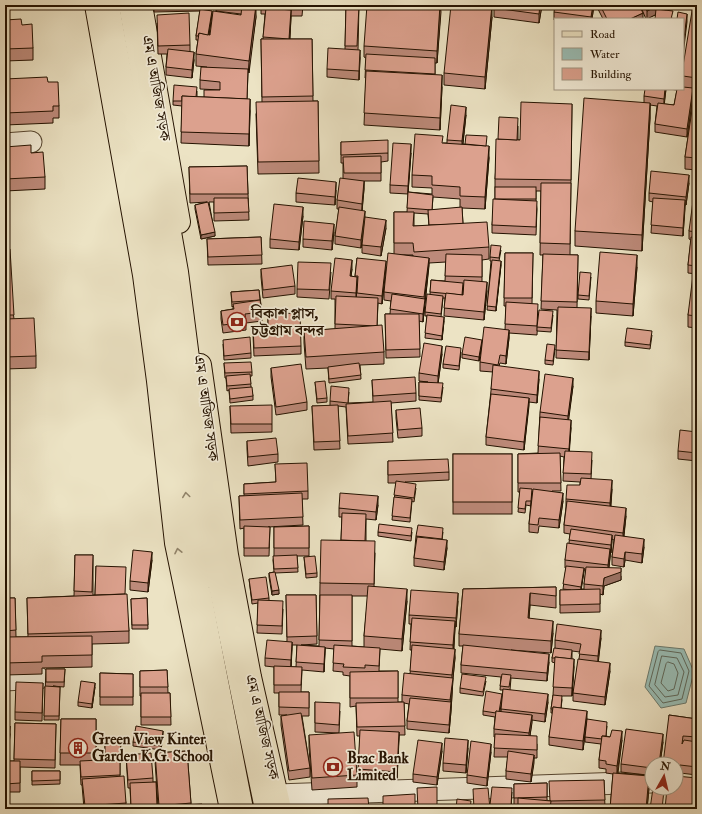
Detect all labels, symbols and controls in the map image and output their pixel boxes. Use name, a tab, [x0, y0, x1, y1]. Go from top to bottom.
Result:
legend	[554, 18, 684, 90]
text: Road	[590, 27, 615, 42]
street label: এম এ আজিজ সড়ক	[137, 34, 175, 143]
text: Water	[589, 47, 620, 62]
text: Building	[590, 67, 633, 82]
place label: বিকাশ প্লাস, চট্টগ্রাম বন্দর	[250, 304, 325, 340]
bank icon: বিকাশ প্লাস, চট্টগ্রাম বন্দর	[226, 311, 248, 333]
street label: এম এ আজিজ সড়ক	[189, 354, 223, 463]
one-way arrow	[182, 492, 191, 498]
one-way arrow	[174, 548, 183, 555]
street label: এম এ আজিজ সড়ক	[241, 673, 283, 782]
place label: Green View Kinter Garden K.G. School	[92, 730, 213, 766]
building icon: Green View Kinter Garden K.G. School	[67, 737, 89, 759]
place label: Brac Bank Limited	[347, 749, 409, 785]
bank icon: Brac Bank Limited	[322, 756, 344, 778]
north arrow	[644, 756, 684, 796]
text: N	[659, 759, 672, 774]

